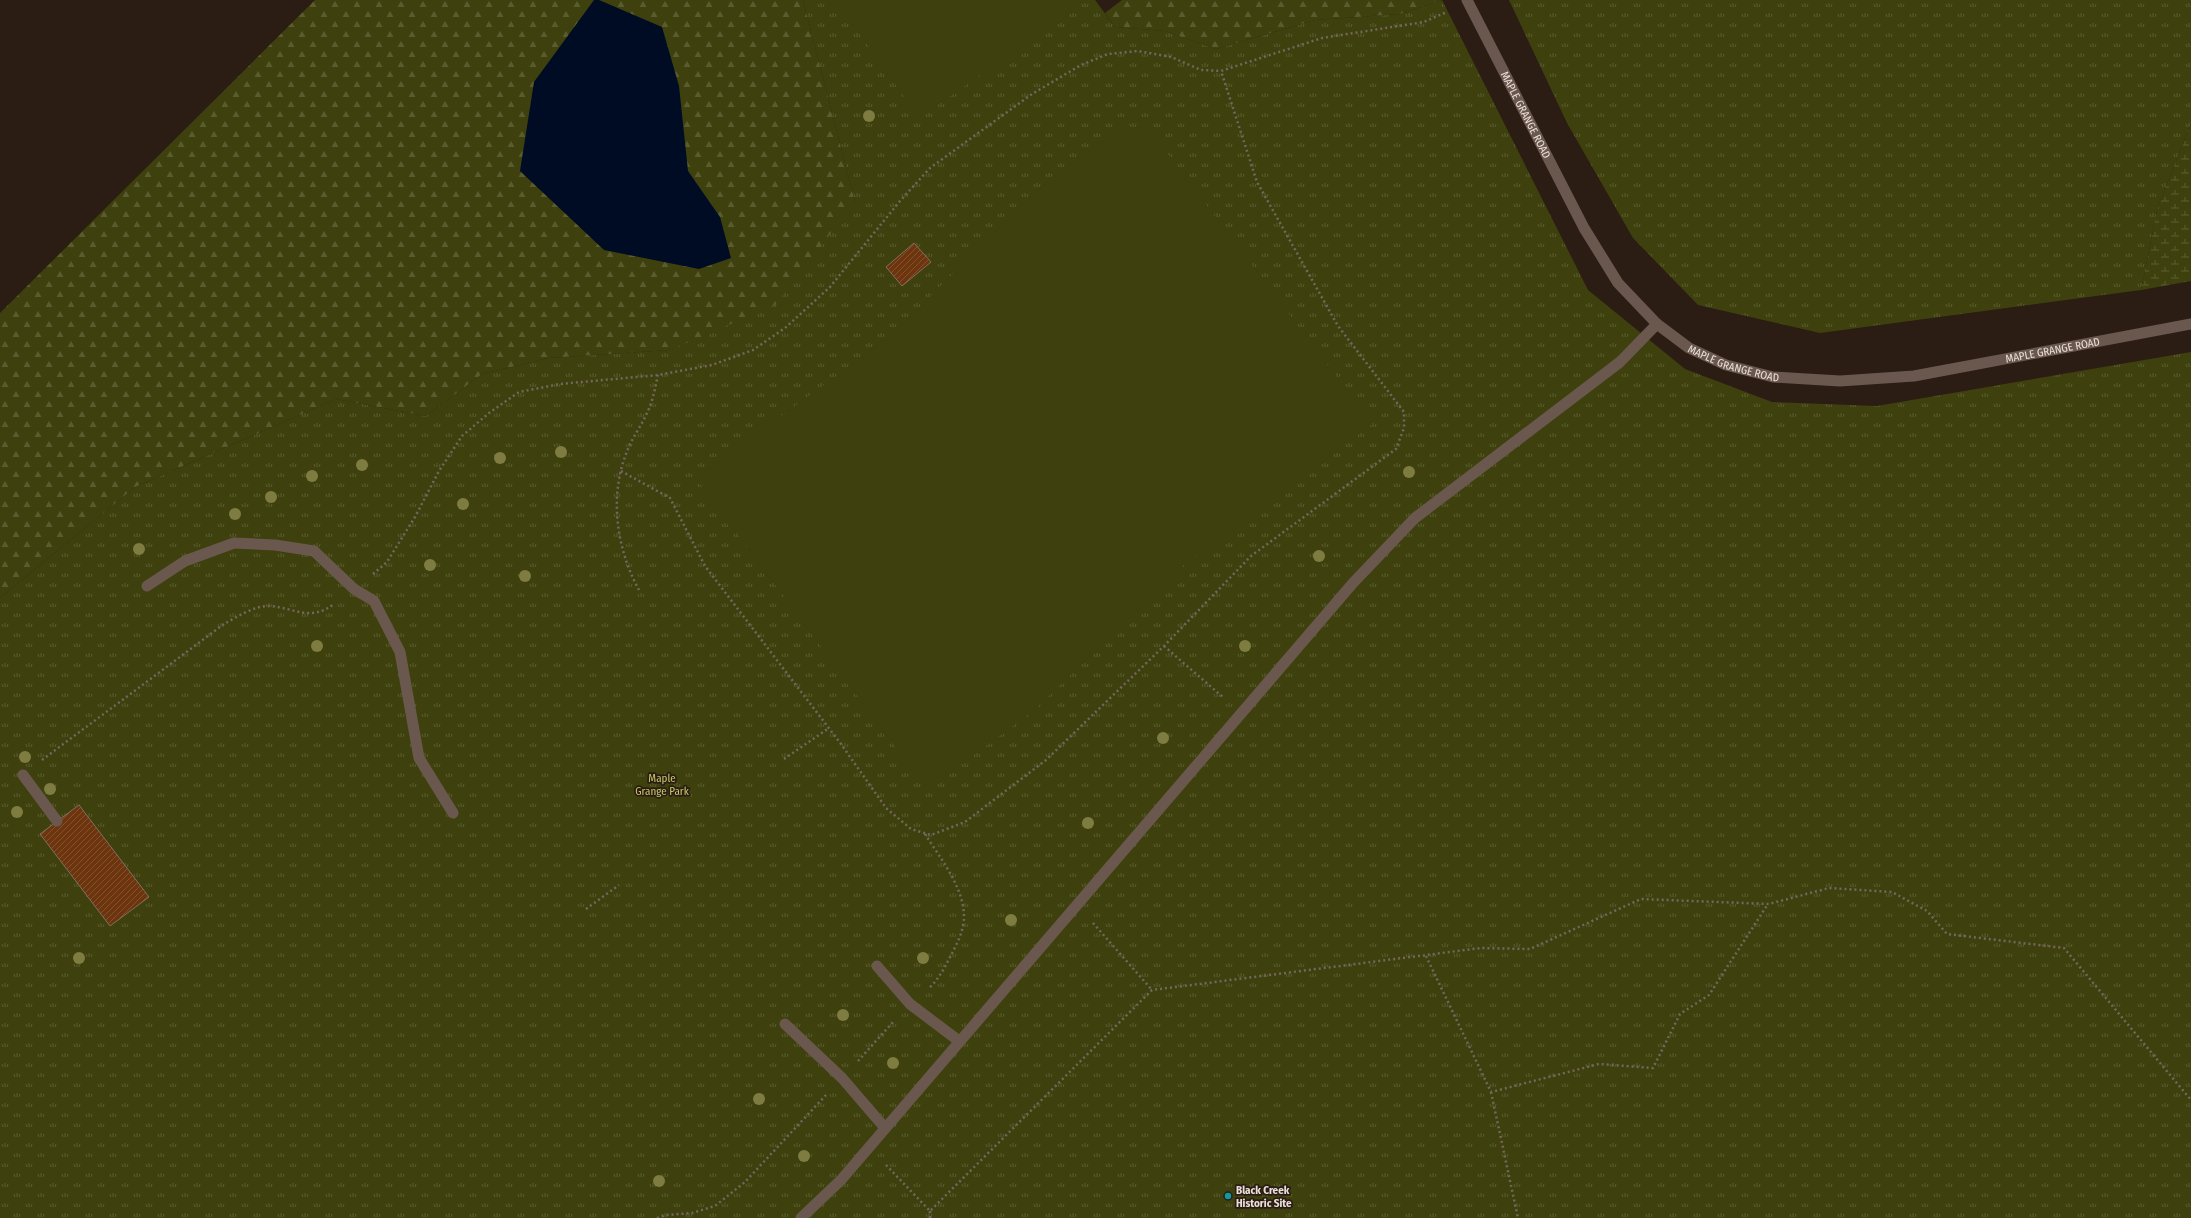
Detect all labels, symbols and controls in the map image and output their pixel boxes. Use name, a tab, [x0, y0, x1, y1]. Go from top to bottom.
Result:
street label: MAPLE GRANGE ROAD	[1498, 69, 1554, 160]
street label: MAPLE GRANGE ROAD	[2004, 335, 2101, 365]
street label: MAPLE GRANGE ROAD	[1686, 342, 1780, 384]
park label: Maple Grange Park	[635, 772, 690, 798]
place label: Black Creek Historic Site	[1236, 1184, 1292, 1210]
marker: Black Creek Historic Site	[1223, 1191, 1233, 1201]

